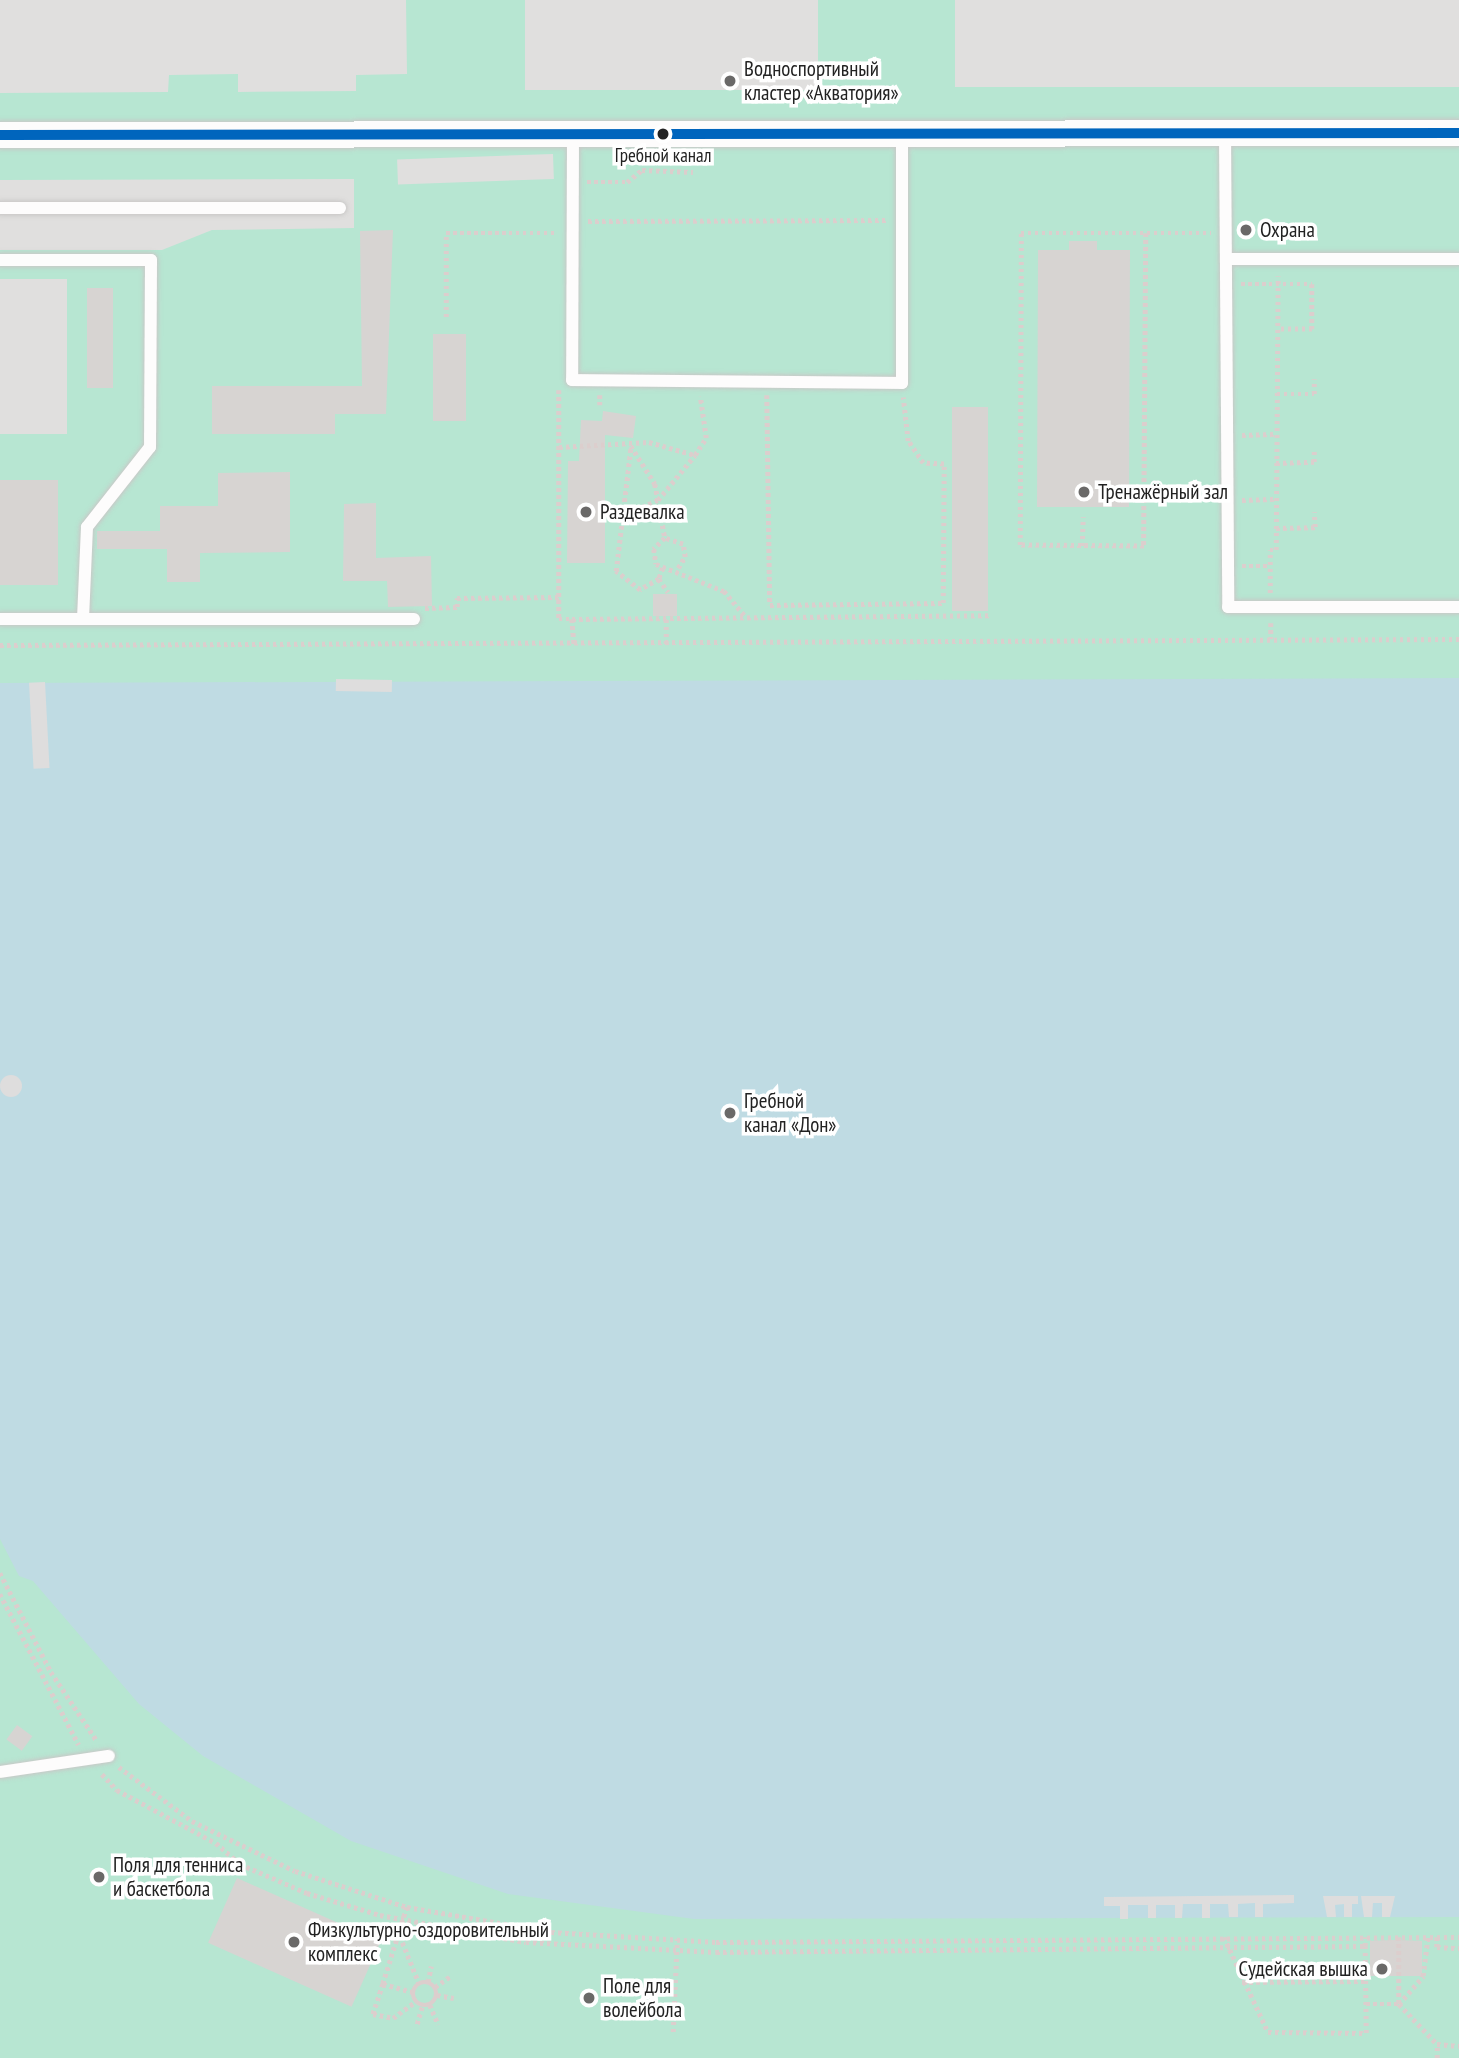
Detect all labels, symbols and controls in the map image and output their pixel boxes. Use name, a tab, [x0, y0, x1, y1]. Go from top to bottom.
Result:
place label: Водноспортивный кластер «Акватория»	[744, 56, 899, 106]
marker: Водноспортивный кластер «Акватория»	[722, 73, 738, 89]
marker: Гребной канал	[656, 127, 670, 141]
place label: Гребной канал	[615, 145, 711, 167]
place label: Охрана	[1260, 217, 1315, 243]
marker: Охрана	[1238, 222, 1254, 238]
place label: Тренажёрный зал	[1098, 479, 1228, 505]
marker: Тренажёрный зал	[1076, 484, 1092, 500]
place label: Раздевалка	[600, 499, 685, 525]
marker: Раздевалка	[578, 504, 594, 520]
place label: Гребной канал «Дон»	[744, 1088, 836, 1138]
marker: Гребной канал «Дон»	[722, 1105, 738, 1121]
place label: Поля для тенниса и баскетбола	[113, 1852, 243, 1902]
marker: Поля для тенниса и баскетбола	[91, 1869, 107, 1885]
place label: Физкультурно-оздоровительный комплекс	[308, 1917, 549, 1967]
marker: Физкультурно-оздоровительный комплекс	[286, 1934, 302, 1950]
place label: Судейская вышка	[1238, 1956, 1368, 1982]
marker: Судейская вышка	[1374, 1961, 1390, 1977]
place label: Поле для волейбола	[603, 1973, 682, 2023]
marker: Поле для волейбола	[581, 1990, 597, 2006]

